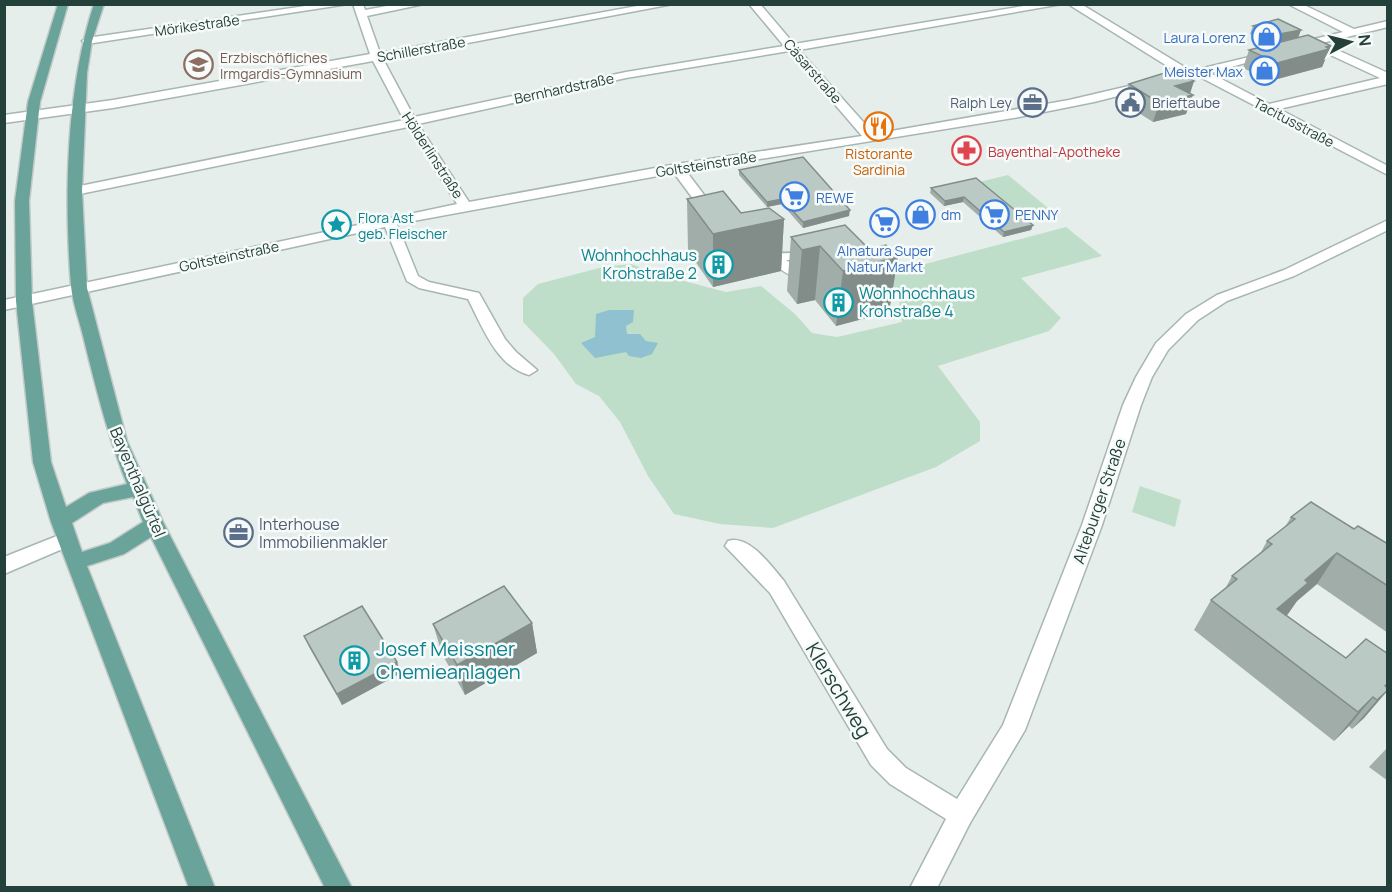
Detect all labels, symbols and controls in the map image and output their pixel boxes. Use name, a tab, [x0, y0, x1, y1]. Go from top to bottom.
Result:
street label: Mörikestraße	[153, 10, 241, 40]
north arrow	[1320, 12, 1380, 72]
shop icon: Laura Lorenz	[1251, 21, 1283, 53]
place label: Laura Lorenz	[1163, 28, 1246, 47]
street label: Schillerstraße	[375, 32, 467, 66]
text: N	[1353, 33, 1377, 47]
street label: Cäsarstraße	[780, 35, 846, 107]
place label: Erzbischöfliches Irmgardis-Gymnasium	[220, 48, 362, 83]
school or university icon: Erzbischöfliches Irmgardis-Gymnasium	[183, 49, 215, 81]
shop icon: Meister Max	[1248, 55, 1280, 87]
place label: Meister Max	[1164, 62, 1244, 81]
street label: Bernhardstraße	[512, 68, 616, 108]
office icon: Ralph Ley	[1017, 86, 1049, 118]
public building icon: Brieftaube	[1115, 86, 1147, 118]
place label: Ralph Ley	[950, 93, 1013, 112]
place label: Brieftaube	[1152, 93, 1220, 112]
street label: Tacitusstraße	[1250, 93, 1338, 151]
street label: Hölderlinstraße	[398, 108, 468, 202]
restaurant icon: Ristorante Sardinia	[863, 110, 895, 142]
pharmacy icon: Bayenthal-Apotheke	[951, 135, 983, 167]
place label: Bayenthal-Apotheke	[988, 142, 1120, 161]
place label: Ristorante Sardinia	[845, 144, 913, 179]
street label: Goltsteinstraße	[654, 147, 758, 181]
supermarket icon: REWE	[779, 181, 811, 213]
place label: REWE	[816, 188, 854, 207]
shop icon: dm	[904, 198, 936, 230]
supermarket icon: PENNY	[978, 198, 1010, 230]
place label: dm	[941, 205, 961, 224]
place label: PENNY	[1015, 205, 1059, 224]
supermarket icon: Alnatura Super Natur Markt	[869, 207, 901, 239]
place label: Flora Ast geb. Fleischer	[358, 208, 447, 243]
place icon: Flora Ast geb. Fleischer	[321, 209, 353, 241]
street label: Goltsteinstraße	[177, 236, 281, 276]
place label: Alnatura Super Natur Markt	[837, 241, 933, 276]
place label: Wohnhochhaus Krohstraße 2	[581, 244, 697, 284]
building icon: Wohnhochhaus Krohstraße 2	[702, 248, 734, 280]
place label: Wohnhochhaus Krohstraße 4	[859, 282, 975, 322]
building icon: Wohnhochhaus Krohstraße 4	[822, 286, 854, 318]
street label: Bayenthalgürtel	[105, 424, 171, 540]
street label: Alteburger Straße	[1067, 435, 1131, 567]
place label: Interhouse Immobilienmakler	[259, 513, 388, 553]
office icon: Interhouse Immobilienmakler	[222, 517, 254, 549]
place label: Josef Meissner Chemieanlagen	[376, 635, 521, 685]
street label: Klerschweg	[800, 637, 878, 743]
building icon: Josef Meissner Chemieanlagen	[339, 644, 371, 676]

